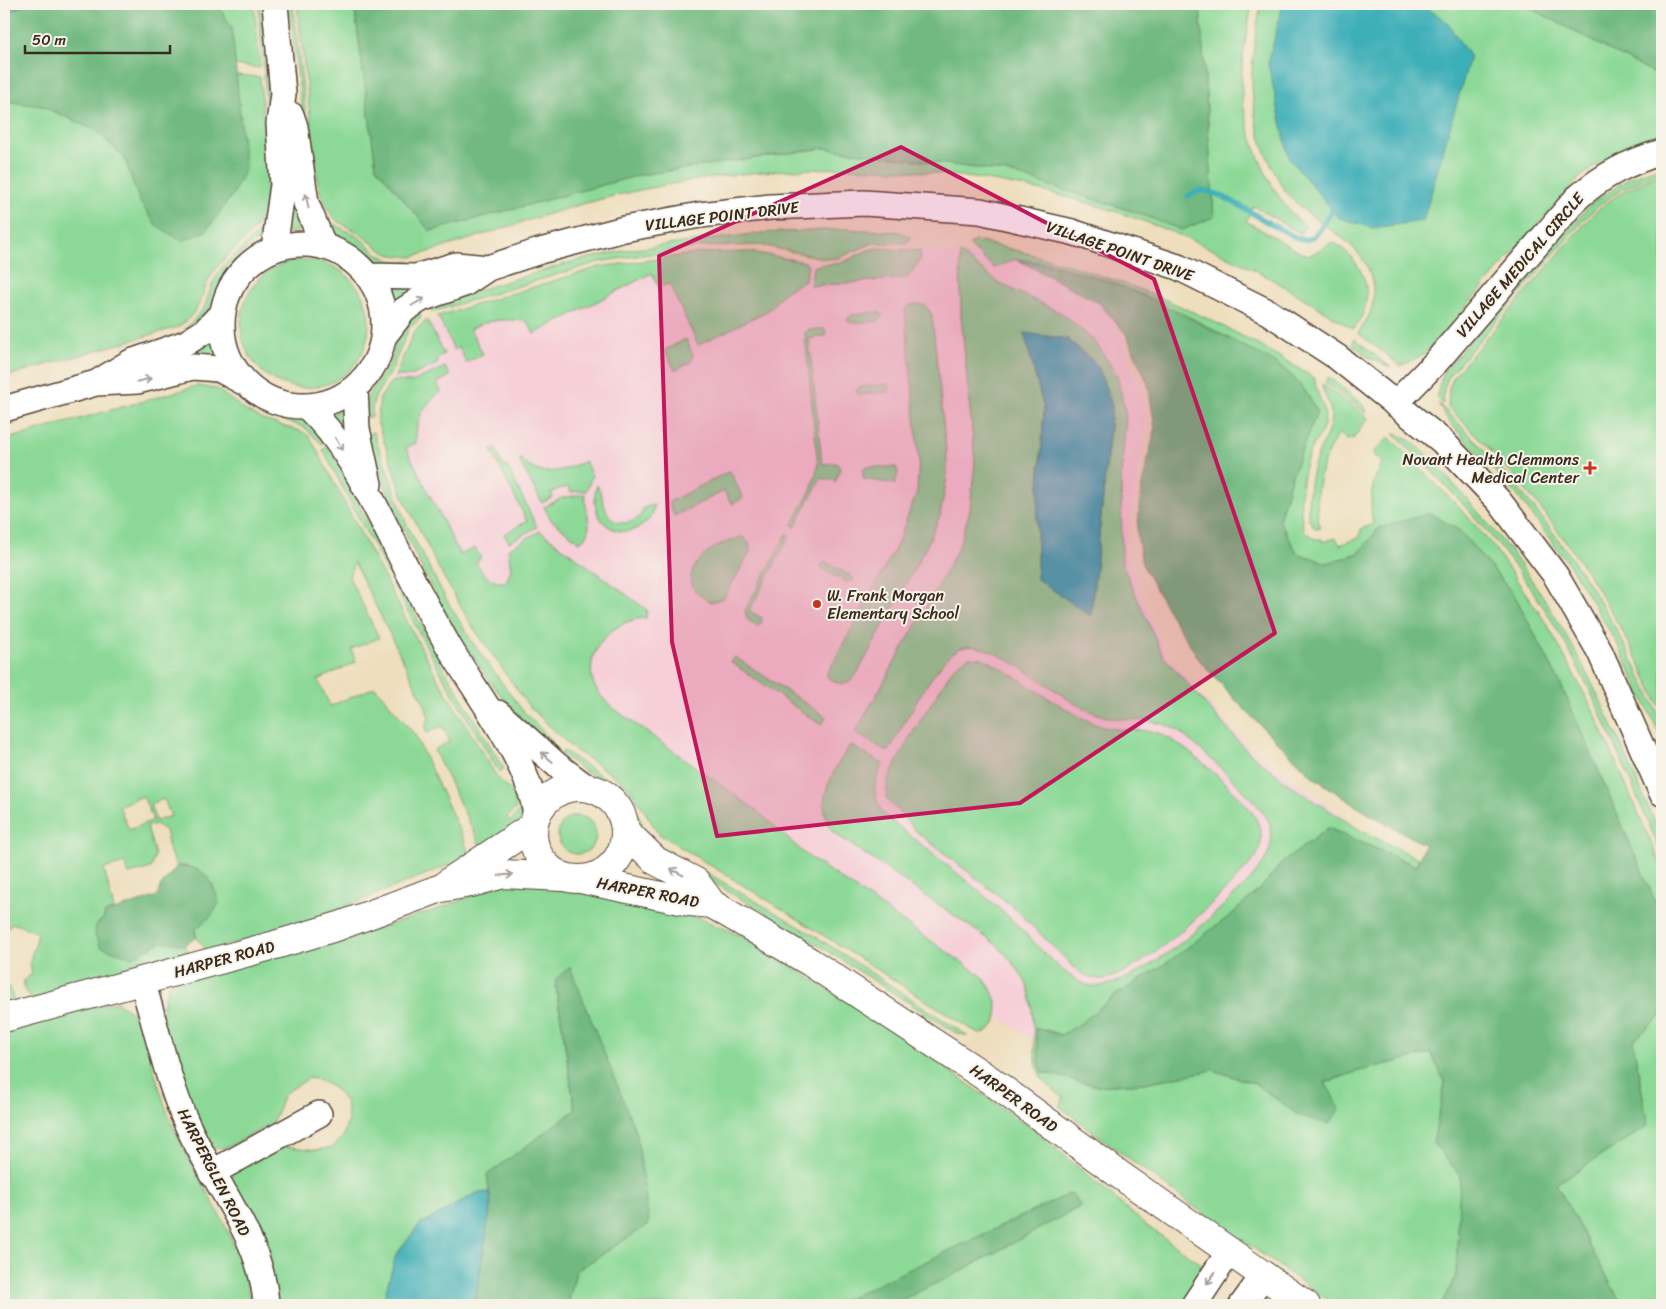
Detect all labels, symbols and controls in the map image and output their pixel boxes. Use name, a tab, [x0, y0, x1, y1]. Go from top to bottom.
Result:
scale bar	[25, 22, 170, 54]
text: 50 m	[32, 27, 67, 53]
street label: VILLAGE MEDICAL CIRCLE	[1448, 185, 1592, 344]
street label: VILLAGE POINT DRIVE	[644, 192, 801, 240]
one-way arrow	[302, 194, 311, 210]
street label: VILLAGE POINT DRIVE	[1042, 212, 1199, 290]
one-way arrow	[410, 297, 425, 307]
one-way arrow	[136, 374, 152, 384]
one-way arrow	[334, 437, 344, 451]
place label: Novant Health Clemmons Medical Center	[1402, 445, 1580, 492]
marker: Novant Health Clemmons Medical Center	[1583, 461, 1597, 475]
place label: W. Frank Morgan Elementary School	[827, 581, 959, 628]
marker: W. Frank Morgan Elementary School	[811, 598, 823, 610]
one-way arrow	[541, 751, 554, 762]
one-way arrow	[670, 867, 685, 876]
street label: HARPER ROAD	[594, 868, 702, 916]
one-way arrow	[497, 870, 513, 879]
street label: HARPER ROAD	[170, 931, 278, 986]
street label: HARPER ROAD	[964, 1056, 1065, 1140]
street label: HARPERGLEN ROAD	[169, 1103, 259, 1242]
one-way arrow	[1206, 1271, 1216, 1285]

